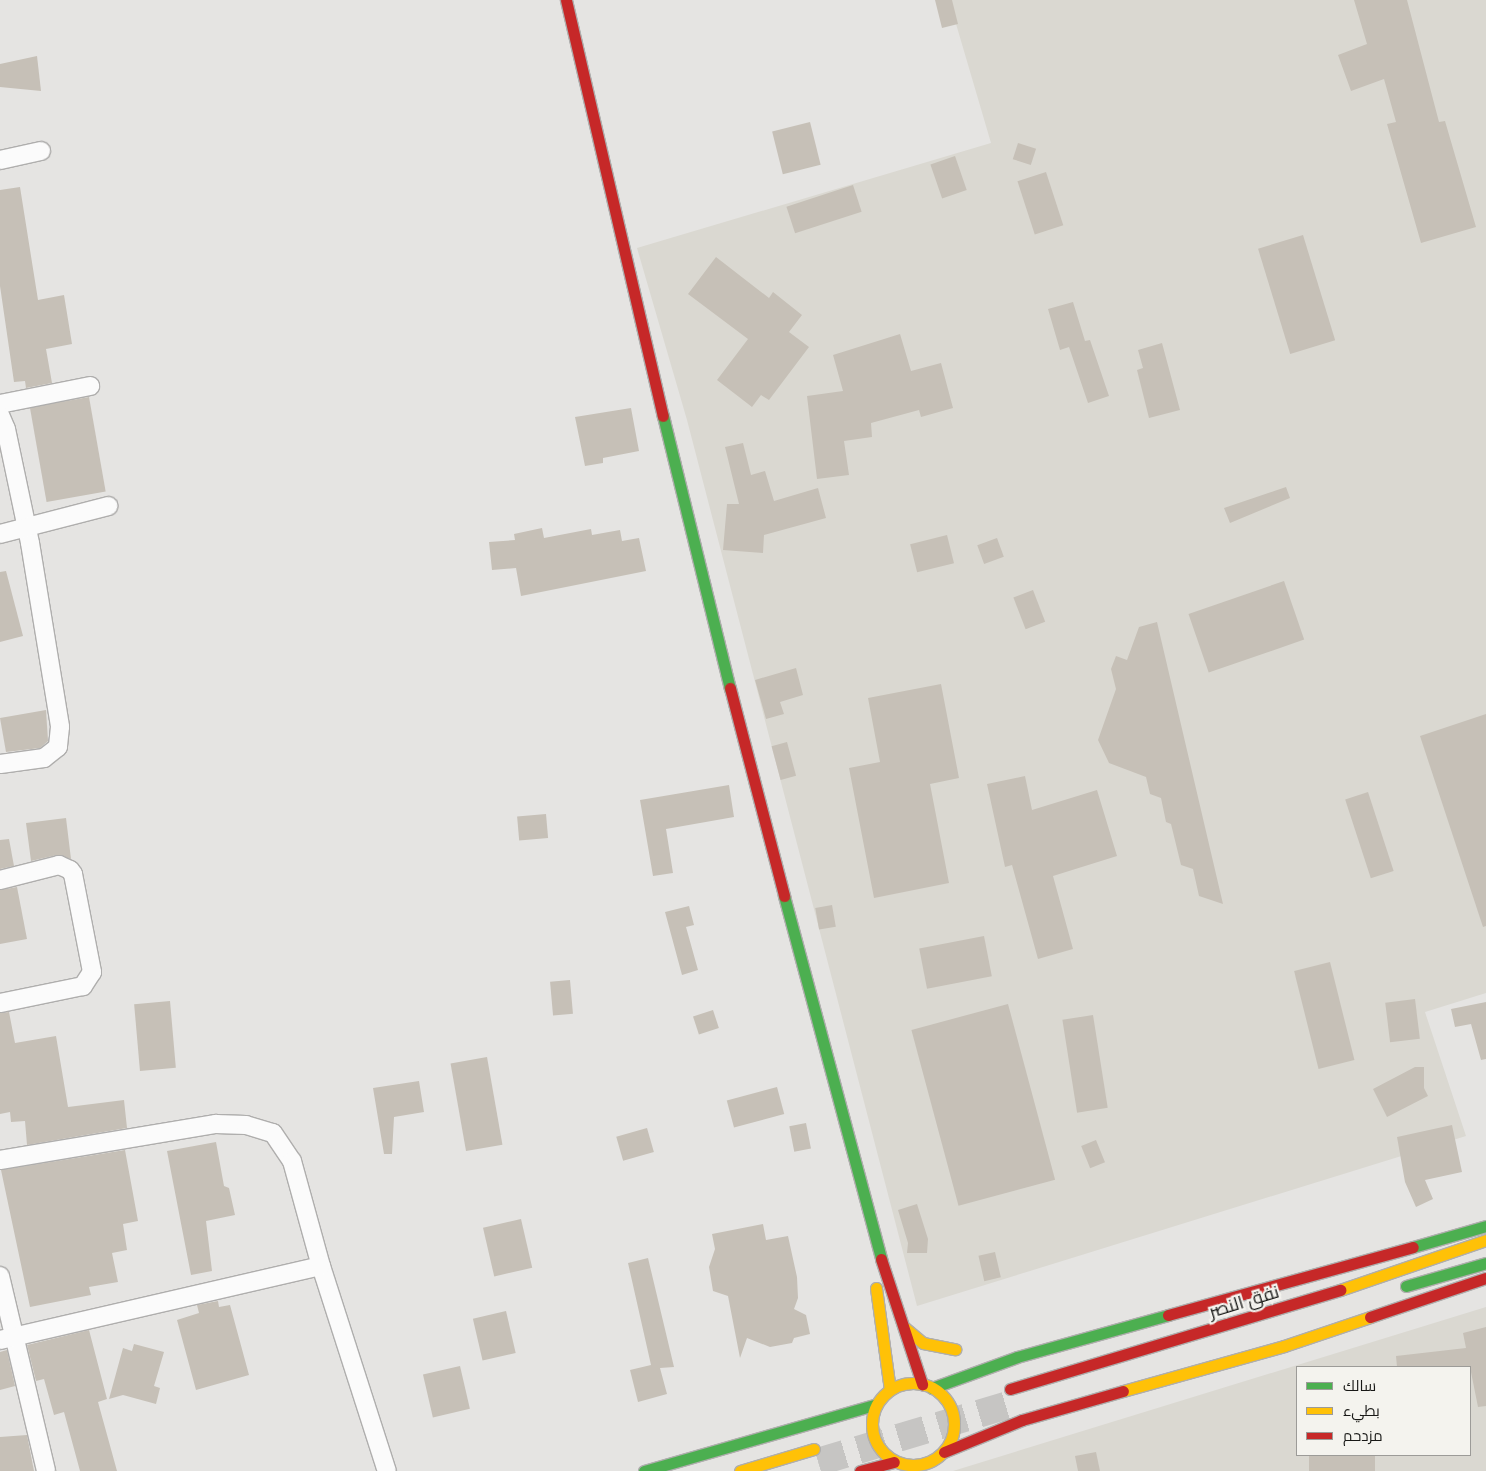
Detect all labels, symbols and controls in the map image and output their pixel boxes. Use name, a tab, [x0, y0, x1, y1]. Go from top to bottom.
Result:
street label: نفق النصر	[1206, 1281, 1282, 1323]
legend	[1296, 1366, 1471, 1456]
text: سالك	[1343, 1376, 1376, 1396]
text: بطيء	[1343, 1401, 1380, 1421]
text: مزدحم	[1343, 1426, 1383, 1446]

